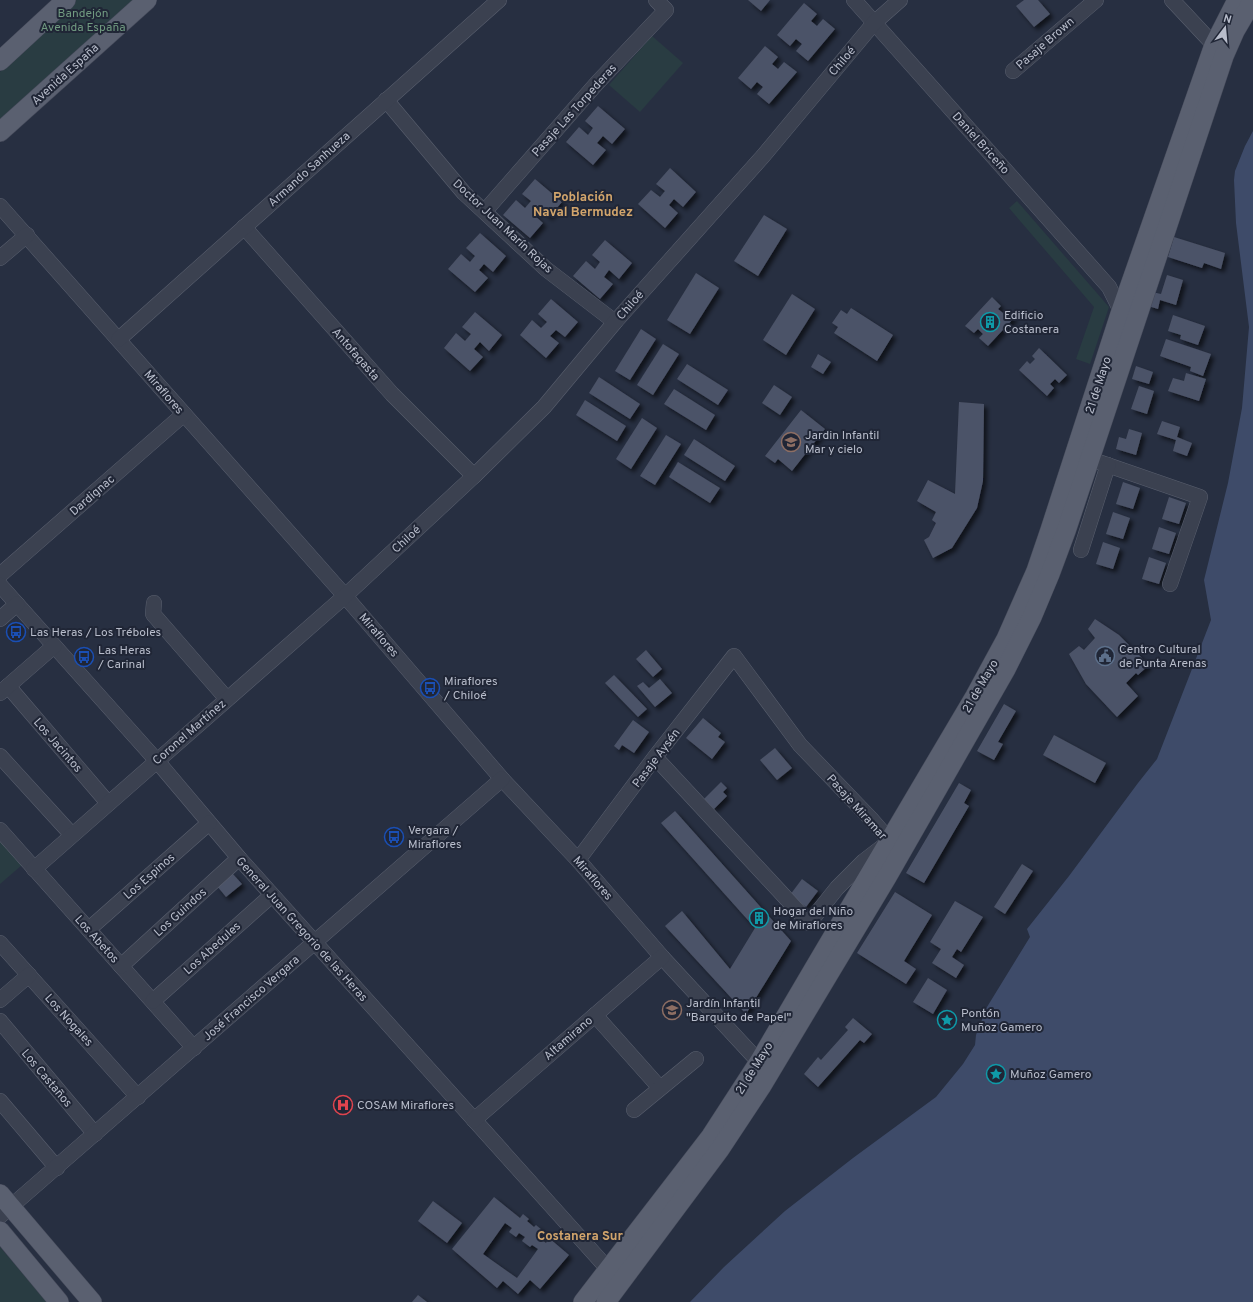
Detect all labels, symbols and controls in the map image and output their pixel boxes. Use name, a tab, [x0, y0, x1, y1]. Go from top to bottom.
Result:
park label: Bandejón Avenida España	[41, 6, 125, 36]
north arrow	[1205, 8, 1245, 48]
text: N	[1222, 12, 1233, 27]
street label: Pasaje Brown	[1013, 14, 1078, 74]
street label: Avenida España	[29, 40, 103, 109]
street label: Chiloé	[826, 43, 860, 80]
street label: Pasaje Las Torpederas	[529, 61, 621, 160]
street label: Daniel Briceño	[948, 109, 1013, 178]
street label: Armando Sanhueza	[265, 129, 354, 211]
street label: Doctor Juan Marín Rojas	[449, 176, 556, 277]
district label: Población Naval Bermudez	[533, 190, 633, 221]
street label: Chiloé	[614, 288, 648, 324]
place label: Edificio Costanera	[1004, 308, 1059, 338]
building icon: Edificio Costanera	[979, 311, 1001, 333]
street label: Antofagasta	[328, 325, 383, 385]
street label: 21 de Mayo	[1082, 354, 1116, 416]
street label: Miraflores	[140, 367, 187, 418]
place label: Jardin Infantil Mar y cielo	[805, 428, 879, 458]
school or university icon: Jardin Infantil Mar y cielo	[780, 431, 802, 453]
street label: Dardignac	[67, 472, 119, 520]
street label: Chiloé	[389, 522, 425, 557]
street label: Miraflores	[355, 610, 402, 661]
bus stop icon: Las Heras / Los Tréboles	[5, 621, 27, 643]
place label: Las Heras / Los Tréboles	[30, 625, 161, 641]
place label: Centro Cultural de Punta Arenas	[1119, 642, 1207, 672]
place label: Las Heras / Carinal	[97, 643, 151, 673]
public building icon: Centro Cultural de Punta Arenas	[1094, 645, 1116, 667]
bus stop icon: Las Heras / Carinal	[73, 646, 95, 668]
street label: 21 de Mayo	[959, 657, 1003, 716]
place label: Miraflores / Chiloé	[443, 674, 498, 704]
bus stop icon: Miraflores / Chiloé	[419, 677, 441, 699]
street label: Coronel Martínez	[150, 696, 230, 769]
street label: Los Jacintos	[29, 715, 85, 776]
street label: Pasaje Aysén	[629, 726, 684, 791]
street label: Pasaje Miramar	[823, 771, 890, 844]
place label: Vergara / Miraflores	[408, 823, 462, 853]
bus stop icon: Vergara / Miraflores	[383, 826, 405, 848]
street label: Los Espinos	[121, 850, 179, 904]
street label: Miraflores	[569, 853, 616, 904]
street label: General Juan Gregorio de las Heras	[232, 854, 371, 1005]
street label: Los Guindos	[151, 885, 210, 941]
place label: Hogar del Niño de Miraflores	[773, 904, 854, 934]
building icon: Hogar del Niño de Miraflores	[748, 907, 770, 929]
street label: Los Abetos	[70, 912, 122, 967]
street label: Los Abedules	[181, 919, 245, 979]
street label: José Francisco Vergara	[200, 952, 303, 1045]
street label: Los Nogales	[40, 991, 96, 1050]
place label: Jardín Infantil "Barquito de Papel"	[686, 996, 792, 1026]
school or university icon: Jardín Infantil "Barquito de Papel"	[661, 999, 683, 1021]
place label: Pontón Muñoz Gamero	[961, 1006, 1043, 1036]
place icon: Pontón Muñoz Gamero	[936, 1009, 958, 1031]
street label: Altamirano	[541, 1013, 597, 1064]
street label: 21 de Mayo	[732, 1039, 777, 1098]
street label: Los Castaños	[17, 1046, 75, 1111]
place icon: Muñoz Gamero	[985, 1063, 1007, 1085]
place label: Muñoz Gamero	[1010, 1067, 1092, 1083]
hospital icon: COSAM Miraflores	[332, 1094, 354, 1116]
place label: COSAM Miraflores	[357, 1098, 454, 1114]
district label: Costanera Sur	[537, 1229, 624, 1245]

